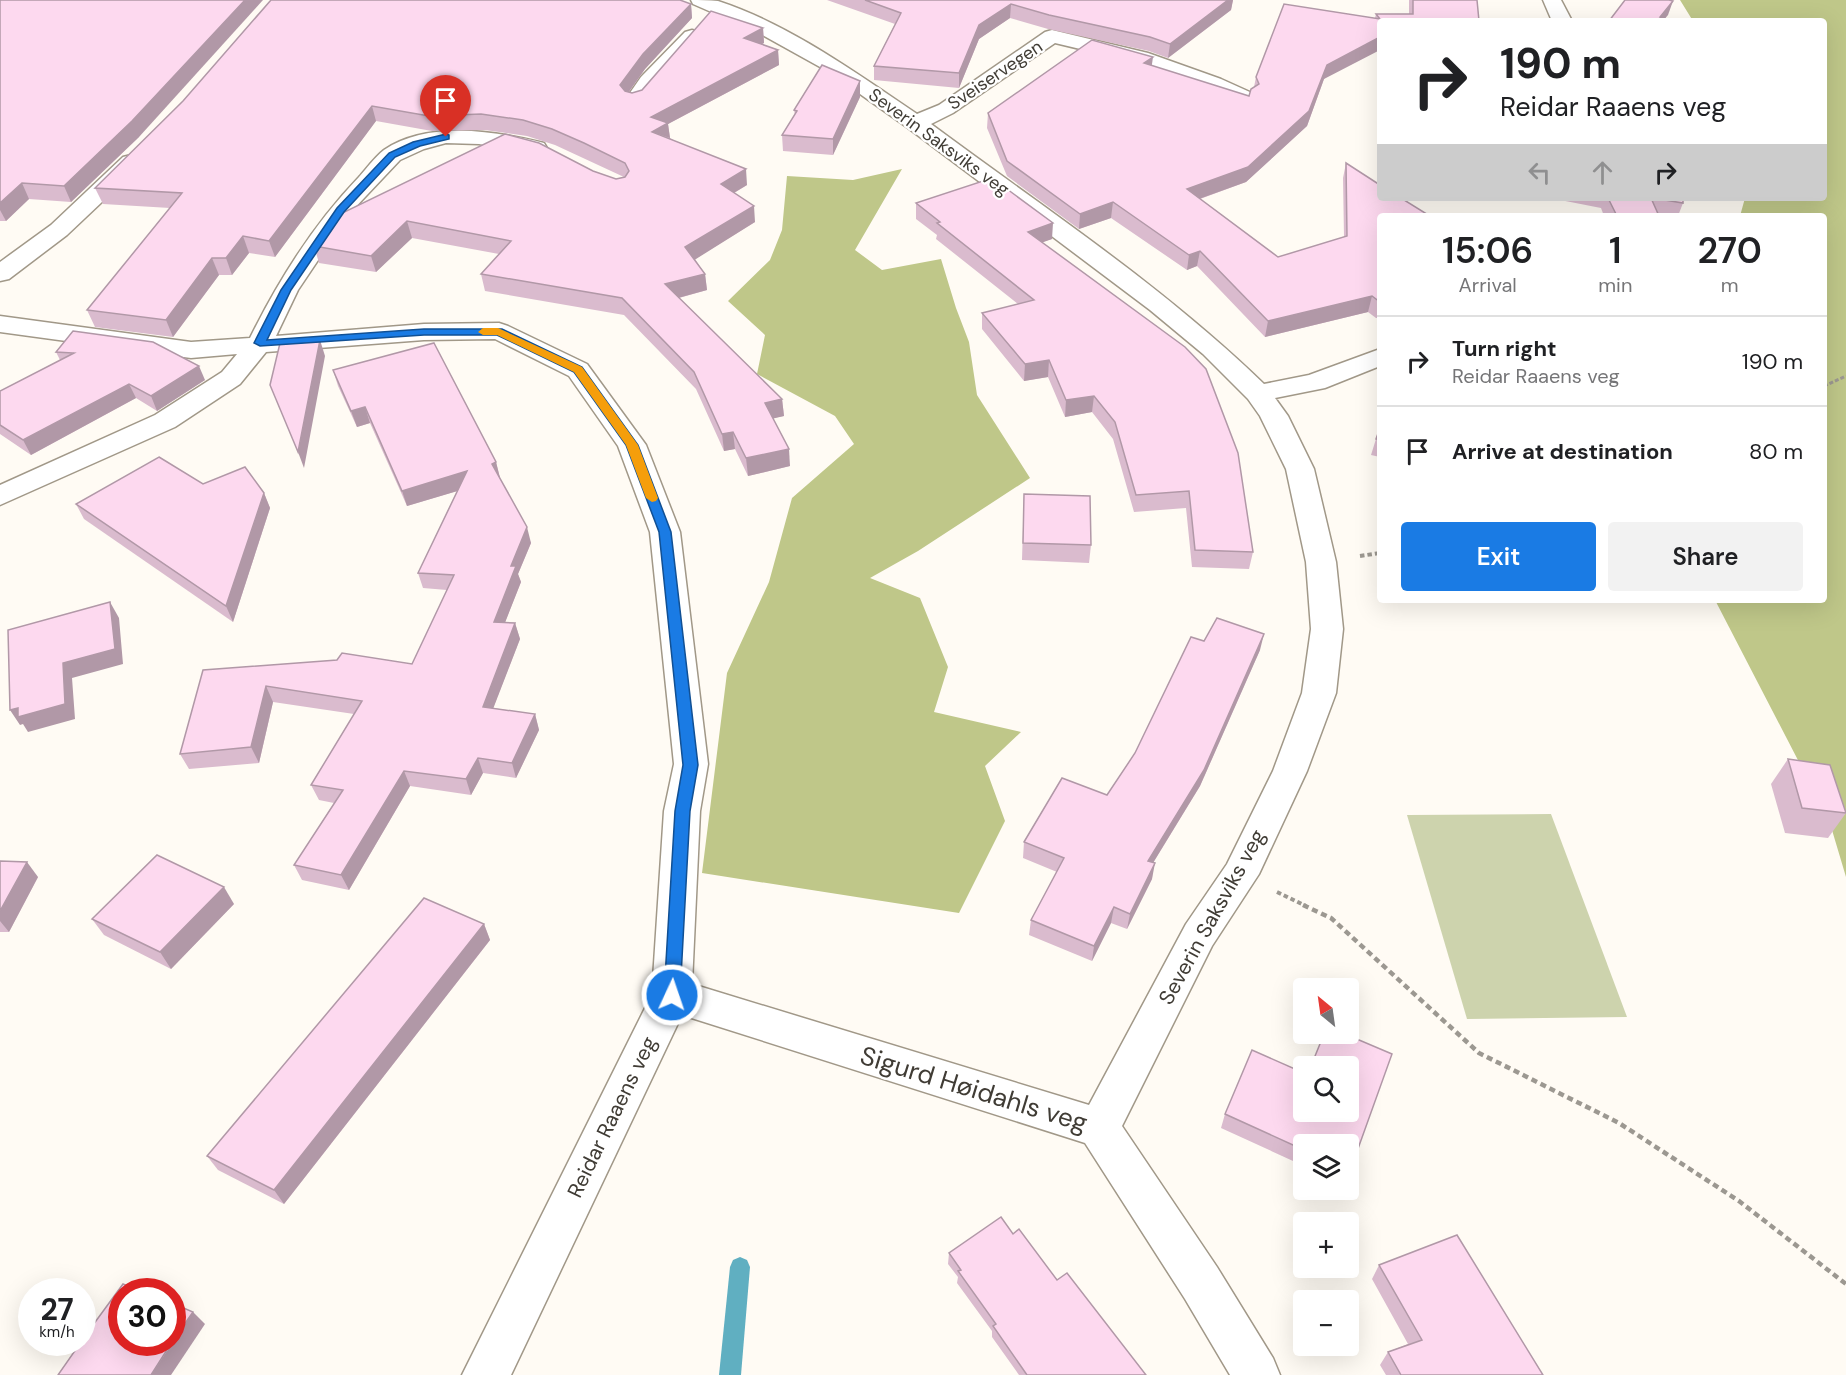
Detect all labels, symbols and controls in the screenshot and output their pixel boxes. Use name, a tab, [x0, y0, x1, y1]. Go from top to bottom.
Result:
street label: Sveiservegen	[943, 34, 1047, 116]
text: 190 m	[1500, 36, 1621, 91]
icon: right	[1401, 42, 1479, 120]
pin	[420, 75, 471, 137]
street label: Severin Saksviks veg	[864, 83, 1014, 201]
icon: arrive	[429, 84, 462, 117]
text: Reidar Raaens veg	[1500, 89, 1726, 124]
icon: left	[1523, 156, 1556, 189]
icon: ahead	[1586, 156, 1619, 189]
icon: right	[1649, 156, 1682, 189]
text: 15:06	[1442, 227, 1533, 274]
text: 1	[1609, 227, 1622, 274]
text: 270	[1697, 227, 1762, 274]
text: Arrival	[1459, 272, 1517, 298]
text: min	[1598, 272, 1632, 298]
text: m	[1721, 272, 1739, 298]
text: Turn right	[1452, 334, 1557, 363]
icon: right	[1401, 345, 1434, 378]
text: 190 m	[1742, 347, 1803, 376]
text: Reidar Raaens veg	[1452, 363, 1620, 389]
icon: arrive	[1401, 435, 1434, 468]
text: Arrive at destination	[1452, 437, 1673, 466]
text: 80 m	[1749, 437, 1803, 466]
button: Exit	[1401, 522, 1596, 591]
button: Share	[1608, 522, 1803, 591]
street label: Severin Saksviks veg	[1152, 824, 1272, 1010]
position arrow	[640, 963, 704, 1027]
north arrow	[1293, 978, 1359, 1044]
map controls	[1293, 978, 1359, 1356]
street label: Reidar Raaens veg	[561, 1032, 663, 1202]
street label: Sigurd Høidahls veg	[856, 1038, 1092, 1140]
button: search	[1293, 1056, 1359, 1122]
button: layers	[1293, 1134, 1359, 1200]
button: +	[1293, 1212, 1359, 1278]
speed limit sign: 30	[108, 1278, 186, 1356]
text: 27	[40, 1290, 74, 1329]
button: −	[1293, 1290, 1359, 1356]
text: km/h	[39, 1322, 75, 1342]

